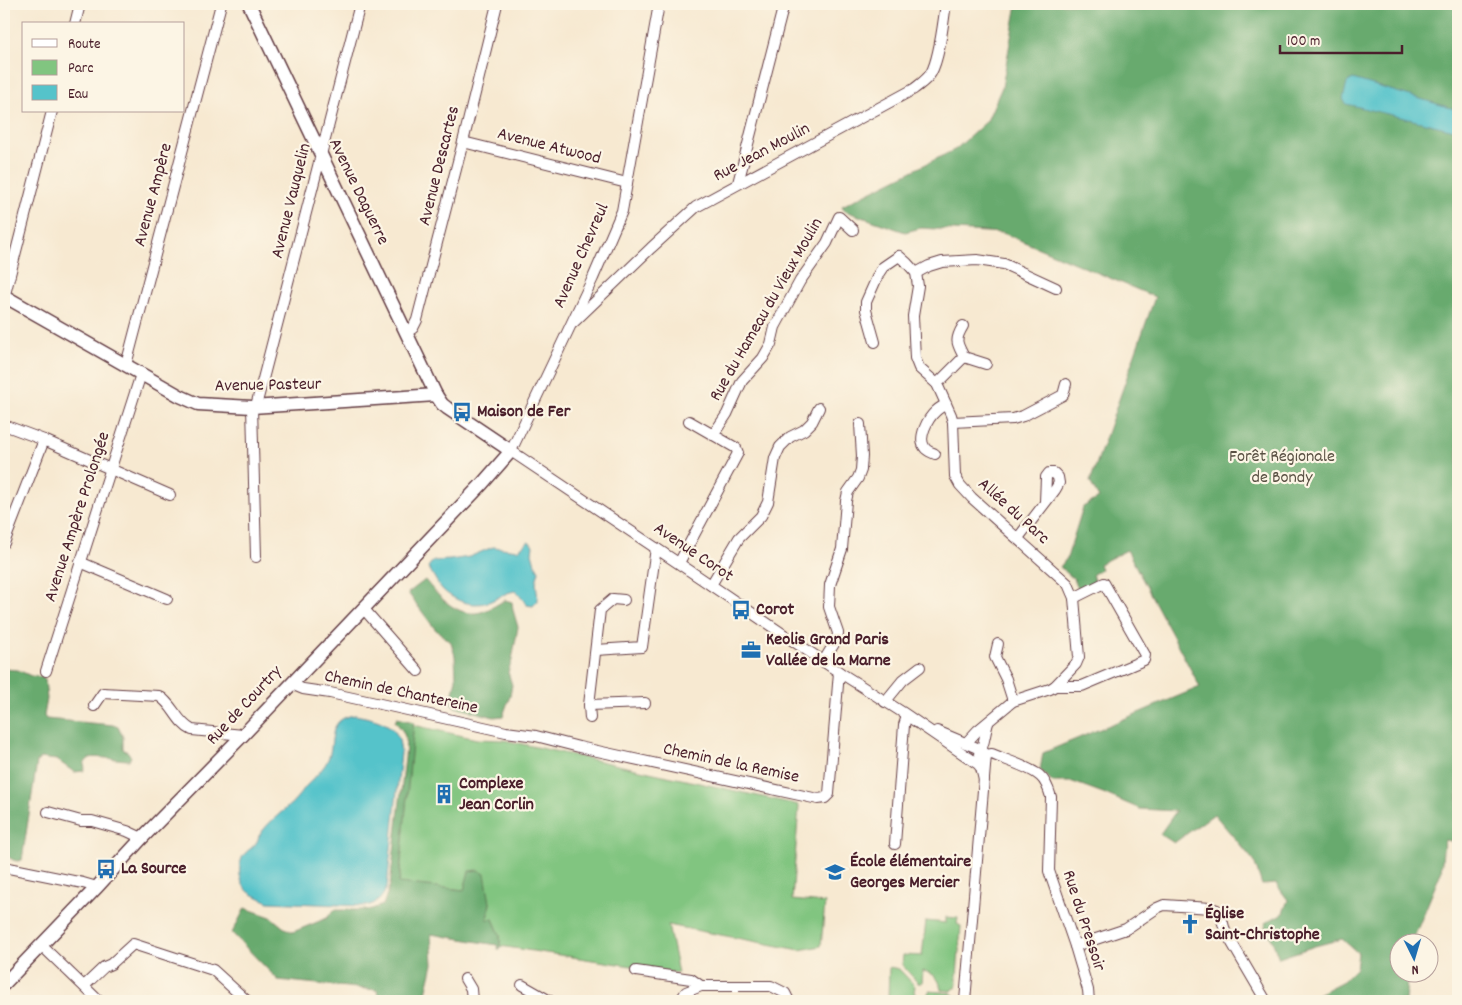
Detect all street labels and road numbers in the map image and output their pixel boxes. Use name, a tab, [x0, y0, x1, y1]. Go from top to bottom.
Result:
street label: Avenue Descartes	[413, 103, 467, 229]
street label: Rue Jean Moulin	[709, 117, 815, 189]
street label: Avenue Atwood	[495, 122, 603, 172]
street label: Avenue Daguerre	[321, 134, 395, 250]
street label: Avenue Ampère	[128, 140, 180, 250]
street label: Avenue Vauquelin	[266, 141, 318, 261]
street label: Avenue Chevreul	[548, 199, 617, 313]
street label: Rue du Hameau du Vieux Moulin	[704, 214, 830, 406]
street label: Avenue Pasteur	[215, 373, 322, 399]
street label: Avenue Ampère Prolongée	[39, 429, 117, 605]
street label: Allée du Parc	[972, 473, 1054, 551]
street label: Avenue Corot	[648, 517, 738, 589]
street label: Rue de Courtry	[201, 660, 289, 751]
street label: Chemin de Chantereine	[322, 665, 480, 721]
street label: Chemin de la Remise	[661, 737, 801, 791]
street label: Rue du Pressoir	[1055, 867, 1111, 975]

